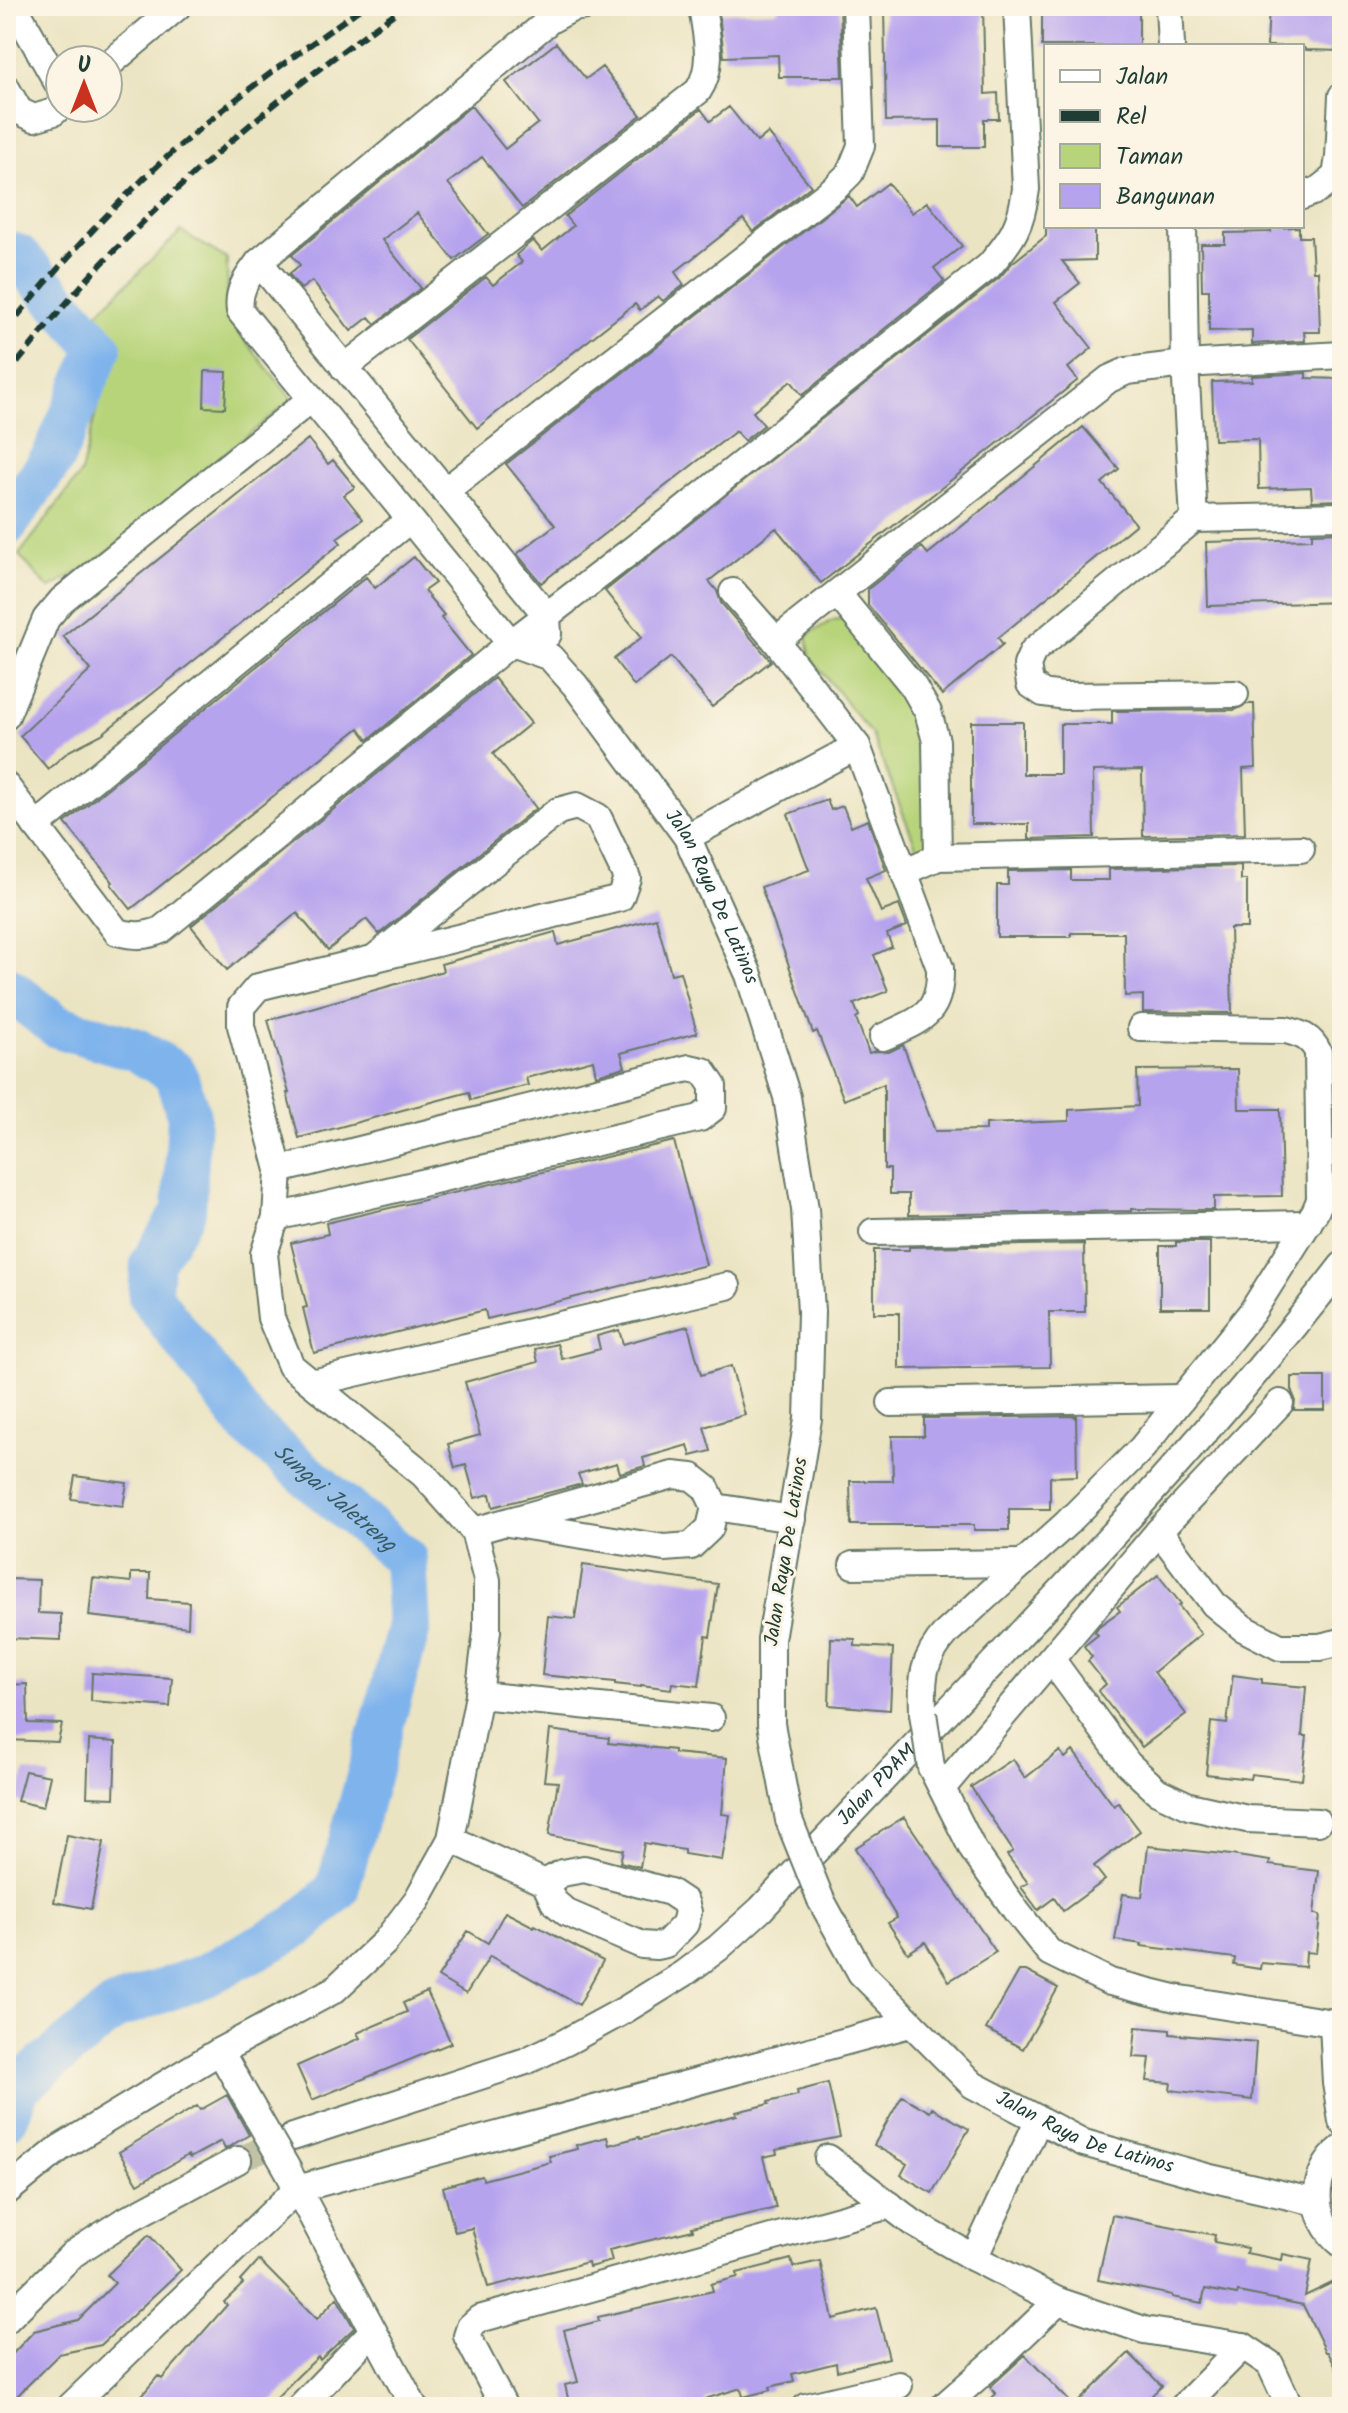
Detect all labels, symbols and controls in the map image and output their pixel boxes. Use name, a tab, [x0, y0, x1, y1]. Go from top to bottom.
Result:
north arrow	[44, 44, 124, 124]
legend	[1044, 44, 1304, 228]
text: U	[77, 49, 91, 84]
text: Jalan	[1116, 58, 1168, 97]
text: Rel	[1116, 98, 1147, 137]
text: Taman	[1116, 138, 1183, 177]
text: Bangunan	[1116, 178, 1215, 217]
street label: Jalan Raya De Latinos	[656, 803, 767, 989]
water label: Sungai Jaletreng	[265, 1436, 405, 1562]
street label: Jalan Raya De Latinos	[756, 1455, 818, 1649]
street label: Jalan PDAM	[830, 1737, 924, 1834]
street label: Jalan Raya De Latinos	[990, 2083, 1178, 2183]

